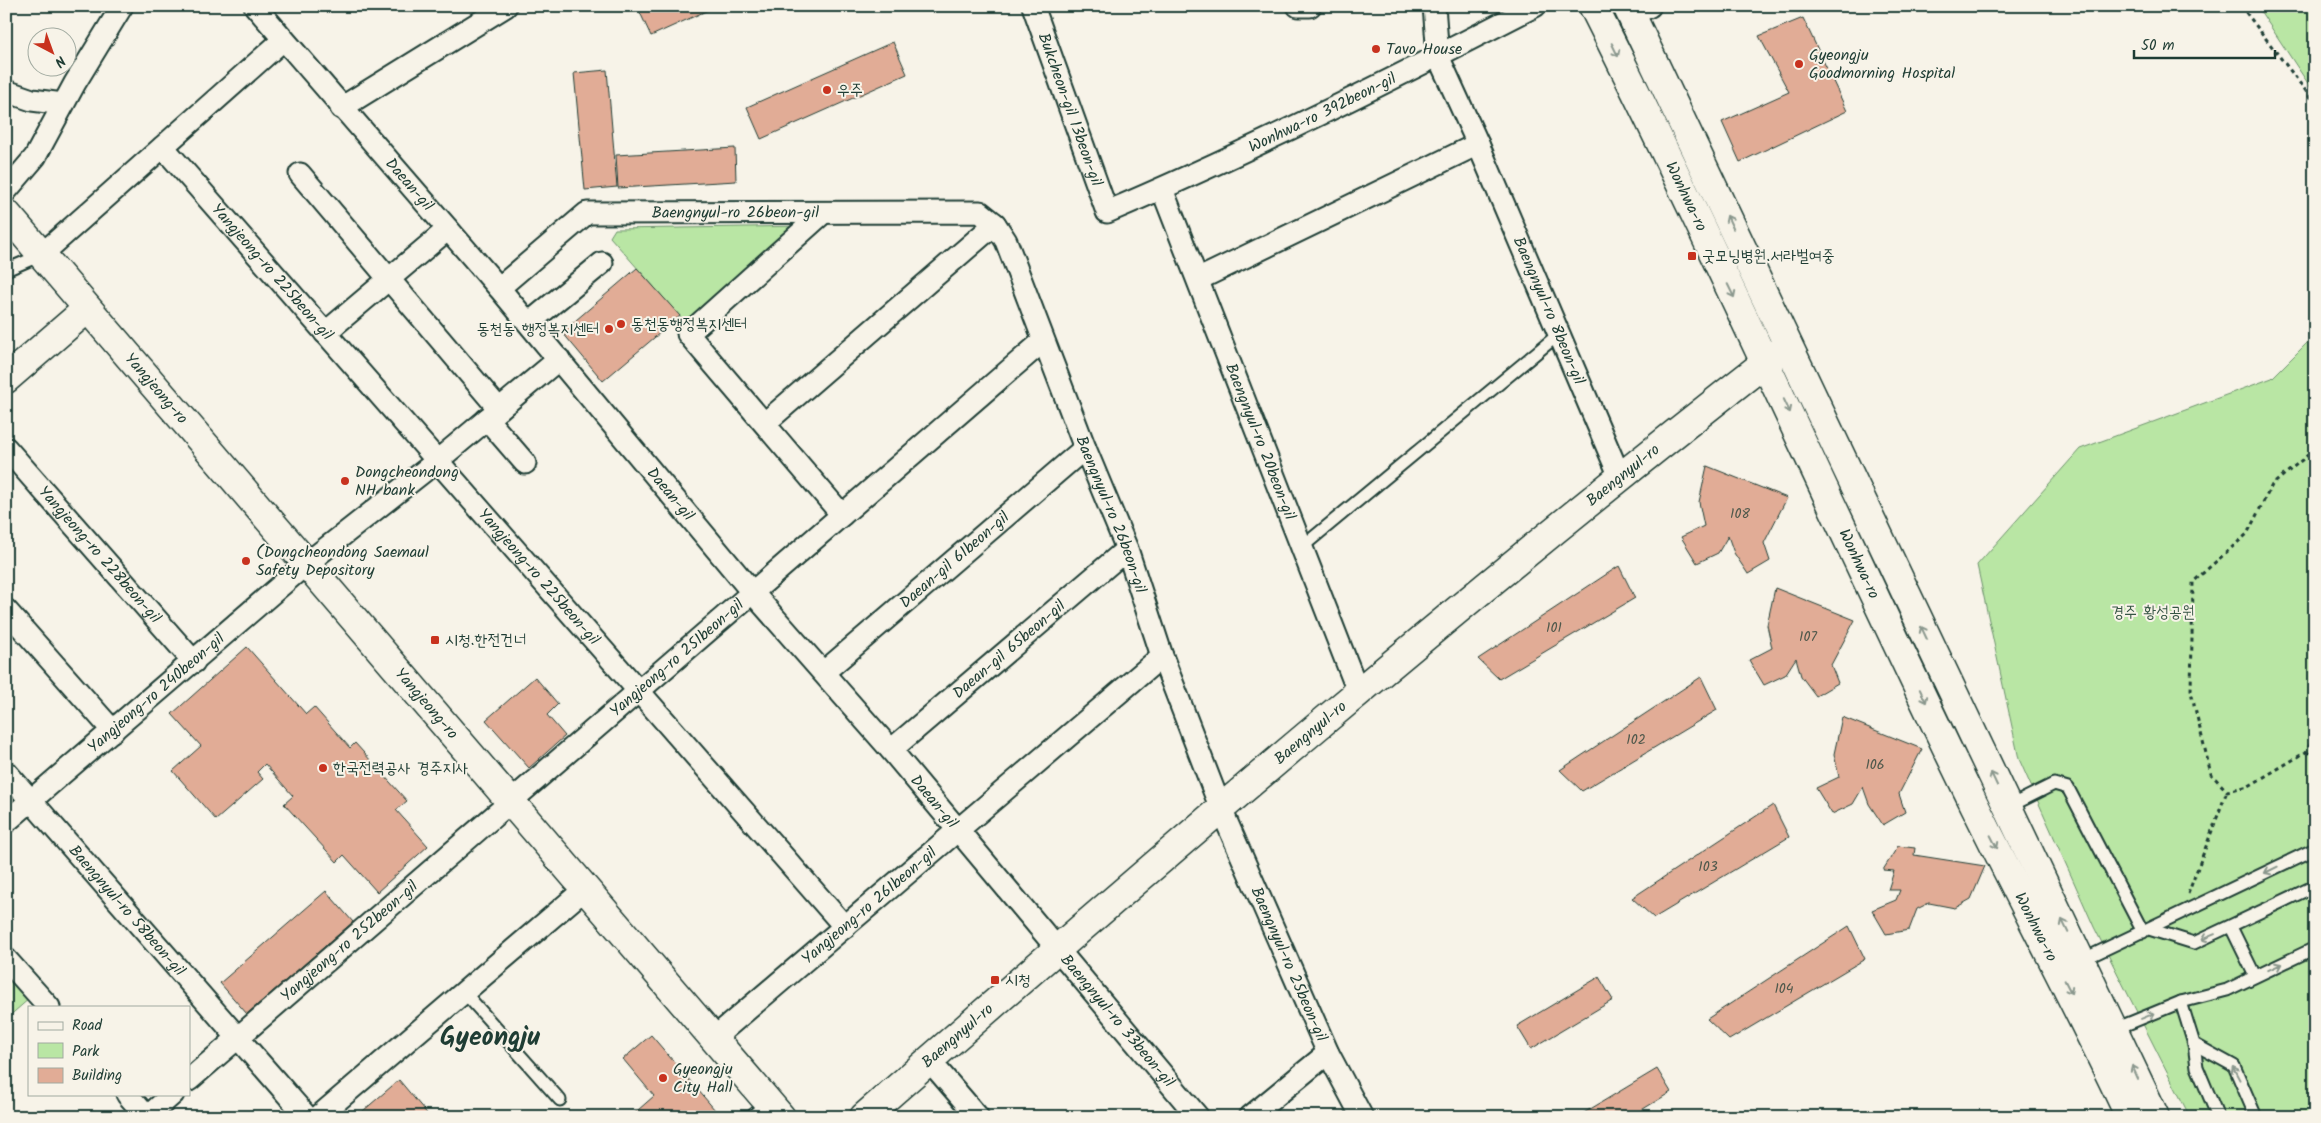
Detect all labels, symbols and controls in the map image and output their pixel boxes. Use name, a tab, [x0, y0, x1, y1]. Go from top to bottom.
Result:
north arrow	[28, 28, 78, 78]
scale bar	[2134, 28, 2275, 60]
street label: Bukcheon-gil 13beon-gil	[1031, 29, 1109, 190]
text: 50 m	[2141, 34, 2175, 58]
place label: Tavo House	[1386, 37, 1462, 62]
one-way arrow	[1611, 42, 1620, 57]
marker: Tavo House	[1370, 43, 1382, 55]
place label: Gyeongju Goodmorning Hospital	[1809, 43, 1955, 86]
text: N	[49, 50, 70, 72]
marker: Gyeongju Goodmorning Hospital	[1793, 58, 1805, 70]
street label: Wonhwa-ro 392beon-gil	[1244, 66, 1401, 159]
place label: 우주	[837, 78, 863, 103]
marker: 우주	[821, 84, 833, 96]
street label: Daean-gil	[379, 152, 440, 217]
street label: Wonhwa-ro	[1659, 157, 1714, 236]
street label: Yangjeong-ro 225beon-gil	[205, 198, 339, 346]
street label: Baengnyul-ro 26beon-gil	[652, 200, 819, 225]
one-way arrow	[1725, 215, 1734, 230]
street label: Baengnyul-ro 8beon-gil	[1506, 233, 1592, 389]
place label: 굿모닝병원.서라벌여중	[1702, 244, 1835, 269]
marker: 굿모닝병원.서라벌여중	[1686, 250, 1698, 262]
one-way arrow	[1727, 283, 1736, 298]
place label: 동천동행정복지센터	[631, 312, 747, 337]
place label: 동천동 행정복지센터	[477, 317, 599, 342]
marker: 동천동행정복지센터	[615, 318, 627, 330]
marker: 동천동 행정복지센터	[603, 323, 615, 335]
street label: Yangjeong-ro	[118, 347, 194, 430]
street label: Baengnyul-ro 20beon-gil	[1219, 359, 1302, 524]
one-way arrow	[1782, 398, 1792, 413]
street label: Baengnyul-ro 26beon-gil	[1069, 432, 1153, 596]
street label: Baengnyul-ro	[1581, 438, 1665, 513]
place label: Dongcheondong NH bank	[355, 460, 459, 503]
street label: Daean-gil	[640, 462, 701, 527]
marker: Dongcheondong NH bank	[339, 475, 351, 487]
street label: Yangjeong-ro 228beon-gil	[32, 480, 167, 629]
street label: Yangjeong-ro 225beon-gil	[472, 503, 606, 651]
house number: 108	[1730, 503, 1750, 525]
street label: Daean-gil 61beon-gil	[894, 505, 1015, 614]
street label: Wonhwa-ro	[1832, 524, 1886, 603]
place label: (Dongcheondong Saemaul Safety Depository	[256, 540, 429, 583]
marker: (Dongcheondong Saemaul Safety Depository	[240, 555, 252, 567]
street label: Yangjeong-ro 251beon-gil	[604, 593, 750, 723]
street label: Daean-gil 65beon-gil	[947, 594, 1071, 705]
park label: 경주 황성공원	[2111, 600, 2195, 625]
house number: 101	[1546, 617, 1562, 639]
one-way arrow	[1919, 625, 1929, 640]
house number: 107	[1799, 626, 1817, 648]
street label: Yangjeong-ro 240beon-gil	[82, 627, 230, 759]
place label: 시청.한전건너	[445, 628, 526, 653]
marker: 시청.한전건너	[429, 634, 441, 646]
street label: Yangjeong-ro	[389, 662, 464, 745]
one-way arrow	[1919, 688, 1928, 703]
street label: Baengnyul-ro	[1268, 695, 1352, 771]
house number: 102	[1626, 729, 1646, 751]
house number: 106	[1865, 754, 1885, 776]
place label: 한국전력공사 경주지사	[333, 756, 468, 781]
marker: 한국전력공사 경주지사	[317, 762, 329, 774]
street label: Daean-gil	[904, 769, 964, 834]
one-way arrow	[1989, 772, 1998, 787]
one-way arrow	[1990, 834, 1999, 849]
street label: Baengnyul-ro 58beon-gil	[63, 839, 191, 982]
street label: Yangjeong-ro 261beon-gil	[796, 841, 943, 971]
house number: 103	[1698, 856, 1718, 878]
one-way arrow	[2264, 866, 2279, 875]
street label: Yangjeong-ro 252beon-gil	[275, 874, 424, 1008]
street label: Baengnyul-ro 25beon-gil	[1244, 883, 1334, 1046]
street label: Wonhwa-ro	[2008, 888, 2064, 966]
one-way arrow	[2060, 918, 2070, 933]
one-way arrow	[2200, 934, 2215, 943]
street label: Baengnyul-ro 33beon-gil	[1054, 949, 1181, 1093]
one-way arrow	[2267, 961, 2282, 971]
place label: 시청	[1005, 968, 1031, 993]
marker: 시청	[989, 974, 1001, 986]
house number: 104	[1774, 978, 1794, 1000]
one-way arrow	[2064, 979, 2073, 994]
street label: Baengnyul-ro	[916, 997, 999, 1074]
legend	[28, 1006, 190, 1096]
one-way arrow	[2140, 1010, 2155, 1020]
text: Road	[72, 1014, 103, 1038]
district label: Gyeongju	[440, 1017, 540, 1059]
text: Park	[72, 1040, 100, 1064]
place label: Gyeongju City Hall	[673, 1057, 733, 1100]
text: Building	[72, 1064, 122, 1088]
one-way arrow	[2129, 1065, 2139, 1080]
one-way arrow	[2231, 1065, 2241, 1080]
marker: Gyeongju City Hall	[657, 1072, 669, 1084]

